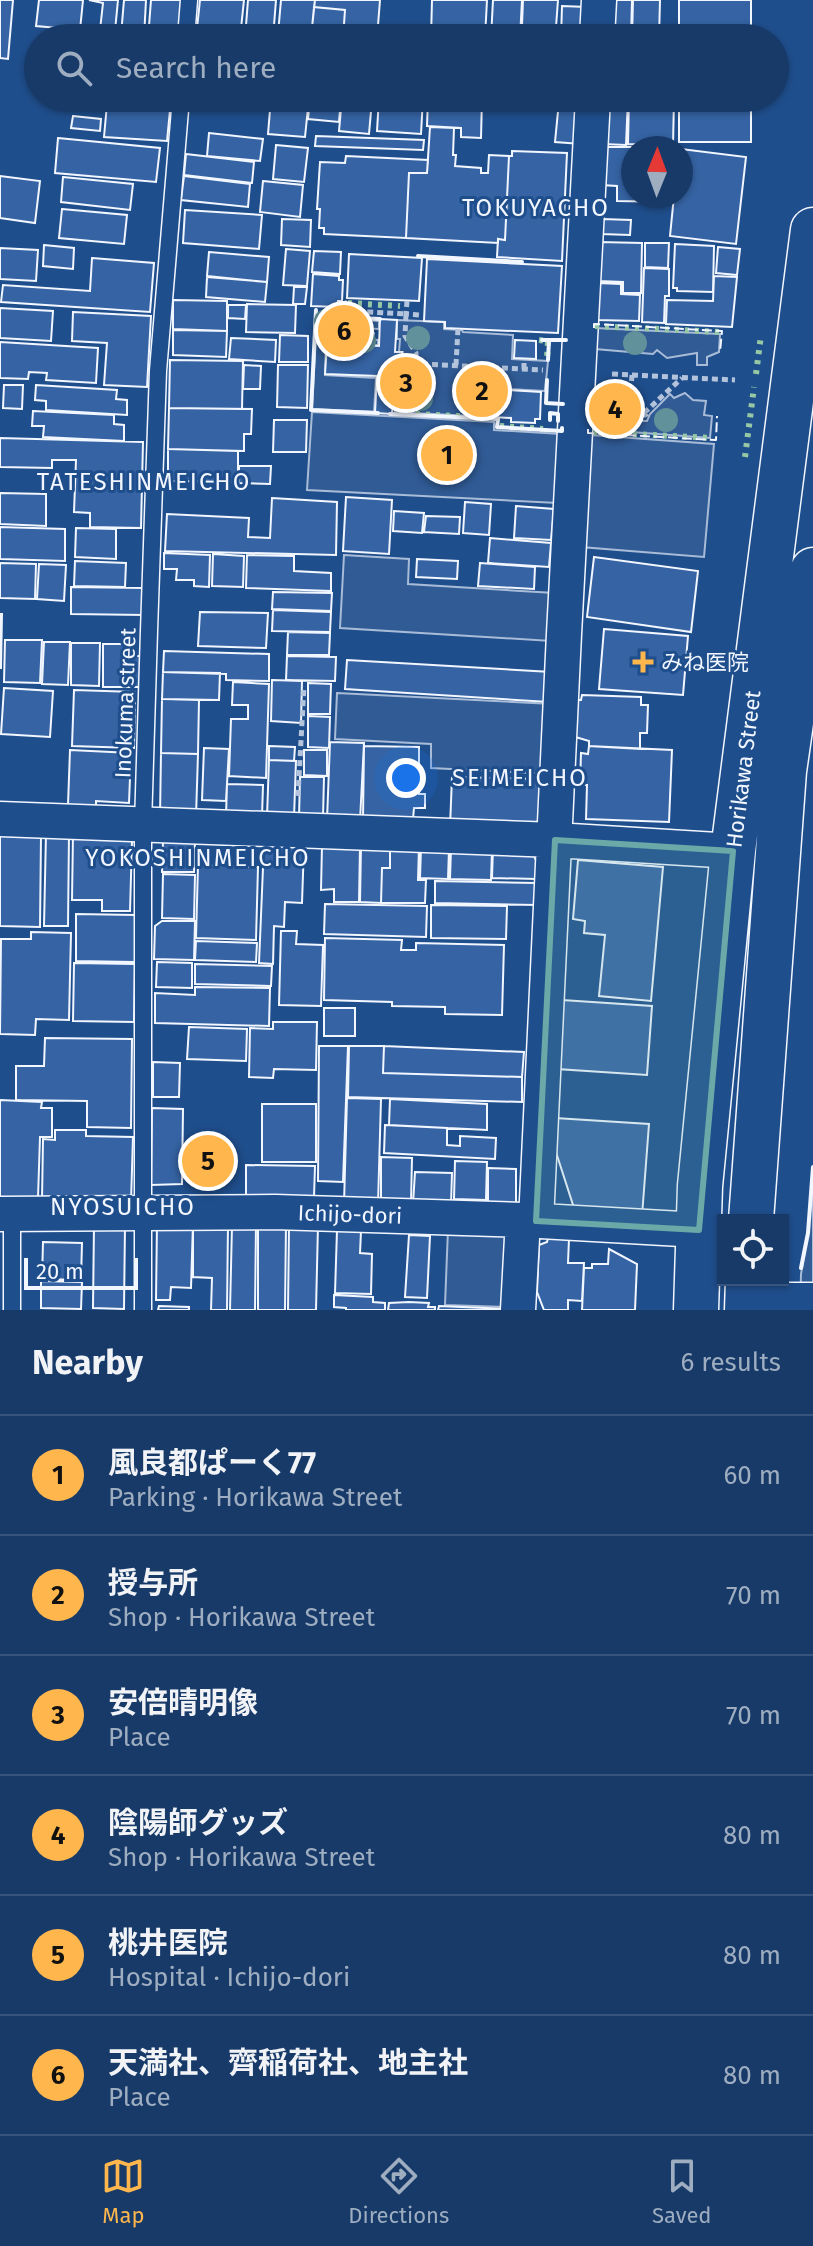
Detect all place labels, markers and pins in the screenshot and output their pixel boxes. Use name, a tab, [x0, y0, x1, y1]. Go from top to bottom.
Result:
pin: 6	[318, 301, 370, 361]
pin: 3	[380, 353, 432, 413]
pin: 2	[456, 361, 508, 421]
pin: 4	[589, 379, 641, 439]
pin: 1	[421, 425, 473, 485]
place label: みね医院	[661, 649, 749, 676]
marker: みね医院	[632, 651, 654, 673]
pin: 5	[182, 1131, 234, 1191]

